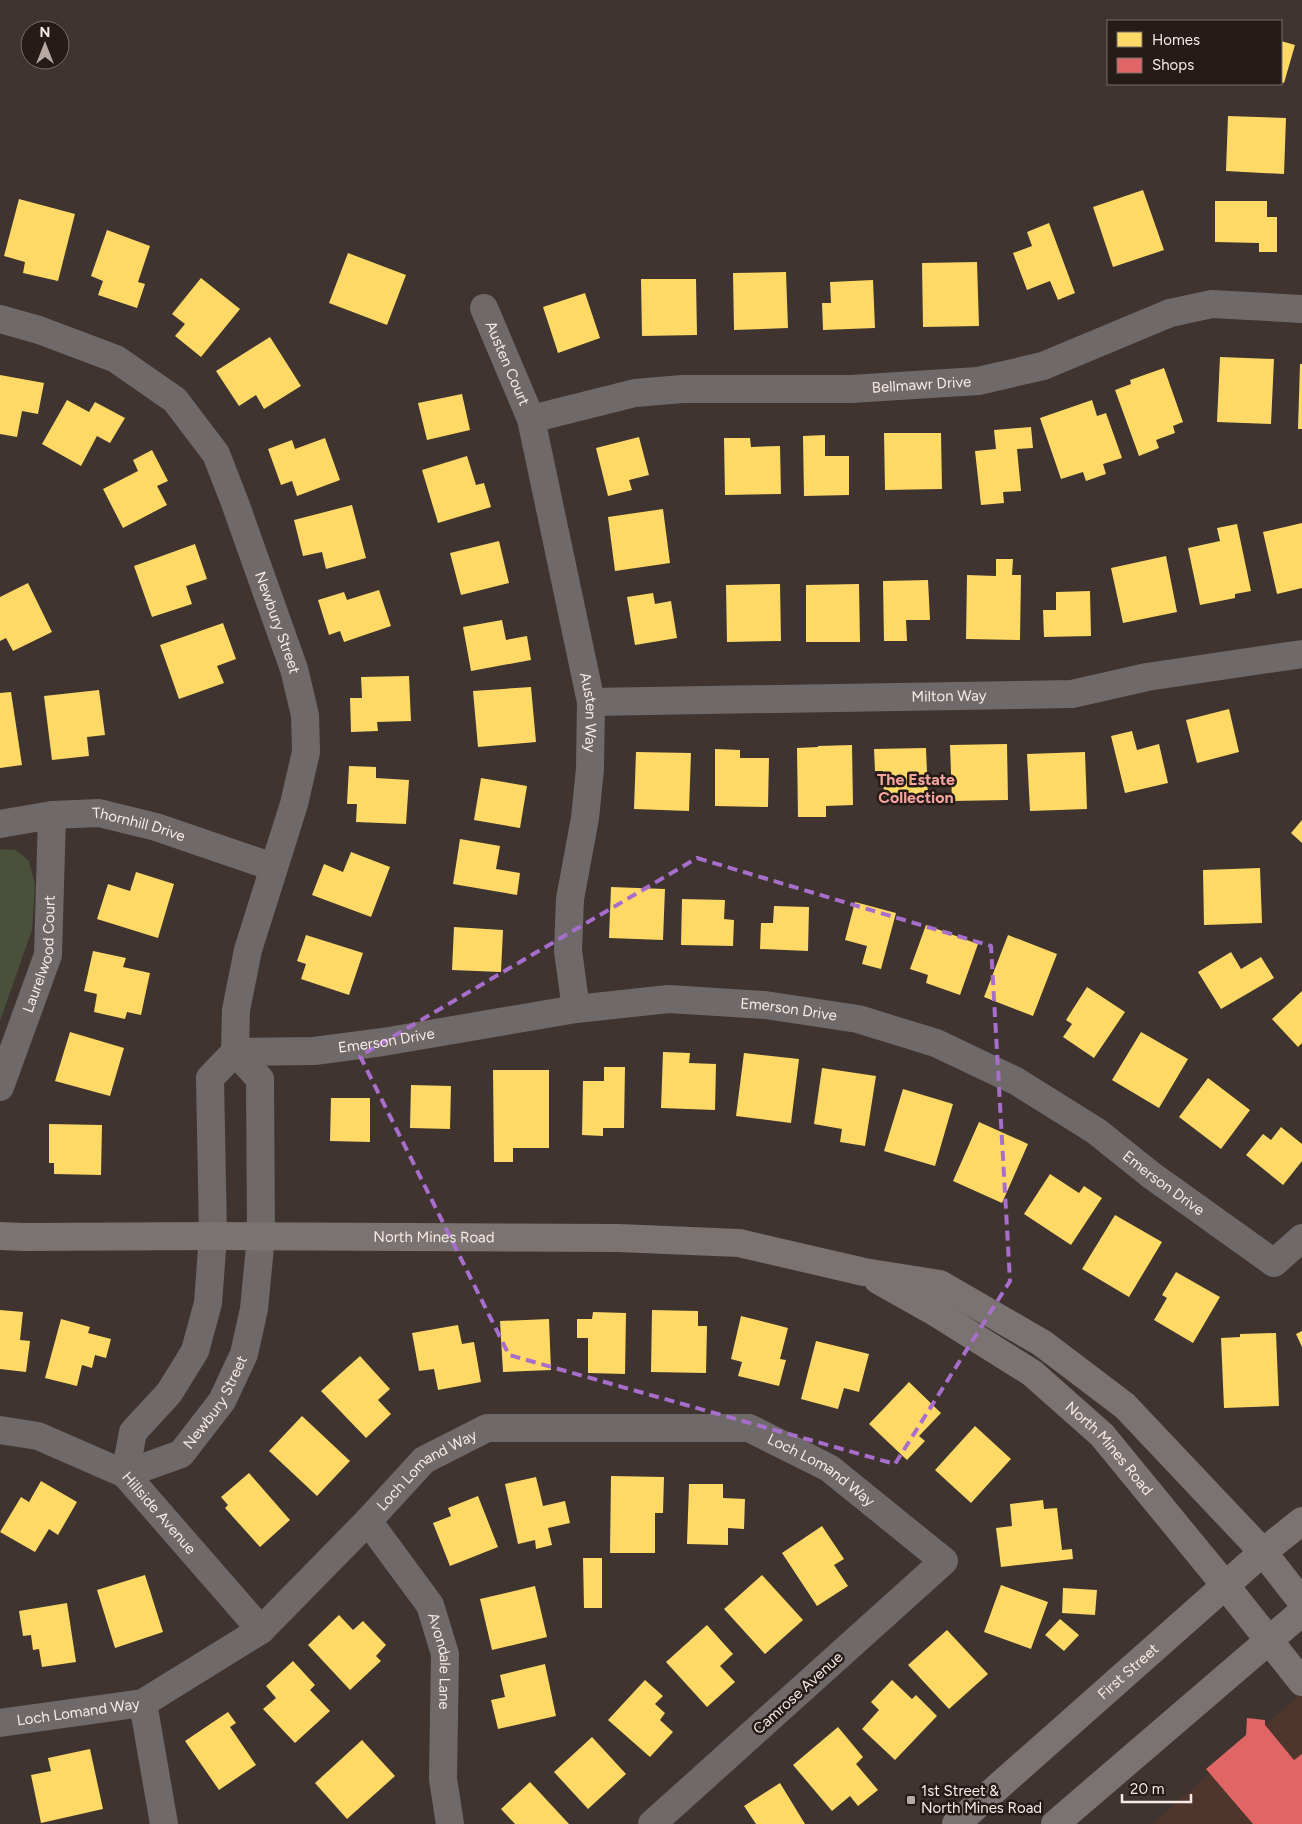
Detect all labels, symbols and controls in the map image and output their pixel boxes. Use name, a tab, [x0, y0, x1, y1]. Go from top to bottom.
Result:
north arrow	[20, 20, 70, 70]
legend	[1107, 20, 1282, 85]
text: N	[40, 24, 50, 41]
text: Homes	[1152, 31, 1200, 49]
text: Shops	[1152, 56, 1194, 74]
street label: Austen Court	[482, 318, 533, 409]
street label: Bellmawr Drive	[871, 372, 972, 397]
street label: Newbury Street	[251, 569, 304, 676]
street label: Austen Way	[576, 671, 600, 753]
street label: Milton Way	[911, 686, 987, 706]
district label: The Estate Collection	[877, 770, 955, 807]
street label: Thornhill Drive	[92, 804, 188, 845]
street label: Laurelwood Court	[19, 895, 59, 1015]
street label: Emerson Drive	[740, 994, 838, 1025]
street label: Emerson Drive	[337, 1024, 436, 1057]
street label: Emerson Drive	[1119, 1147, 1208, 1219]
street label: North Mines Road	[373, 1228, 495, 1246]
street label: Newbury Street	[179, 1352, 251, 1452]
street label: North Mines Road	[1062, 1398, 1157, 1499]
street label: Loch Lomand Way	[373, 1426, 480, 1514]
street label: Loch Lomand Way	[764, 1430, 878, 1510]
street label: Hillside Avenue	[118, 1468, 200, 1558]
street label: Avondale Lane	[424, 1610, 454, 1710]
street label: First Street	[1094, 1640, 1162, 1703]
street label: Camrose Avenue	[749, 1648, 847, 1738]
street label: Loch Lomand Way	[16, 1695, 141, 1730]
scale bar	[1122, 1772, 1191, 1804]
text: 20 m	[1130, 1780, 1164, 1798]
place label: 1st Street & North Mines Road	[921, 1782, 1042, 1817]
marker: 1st Street & North Mines Road	[905, 1794, 917, 1806]

